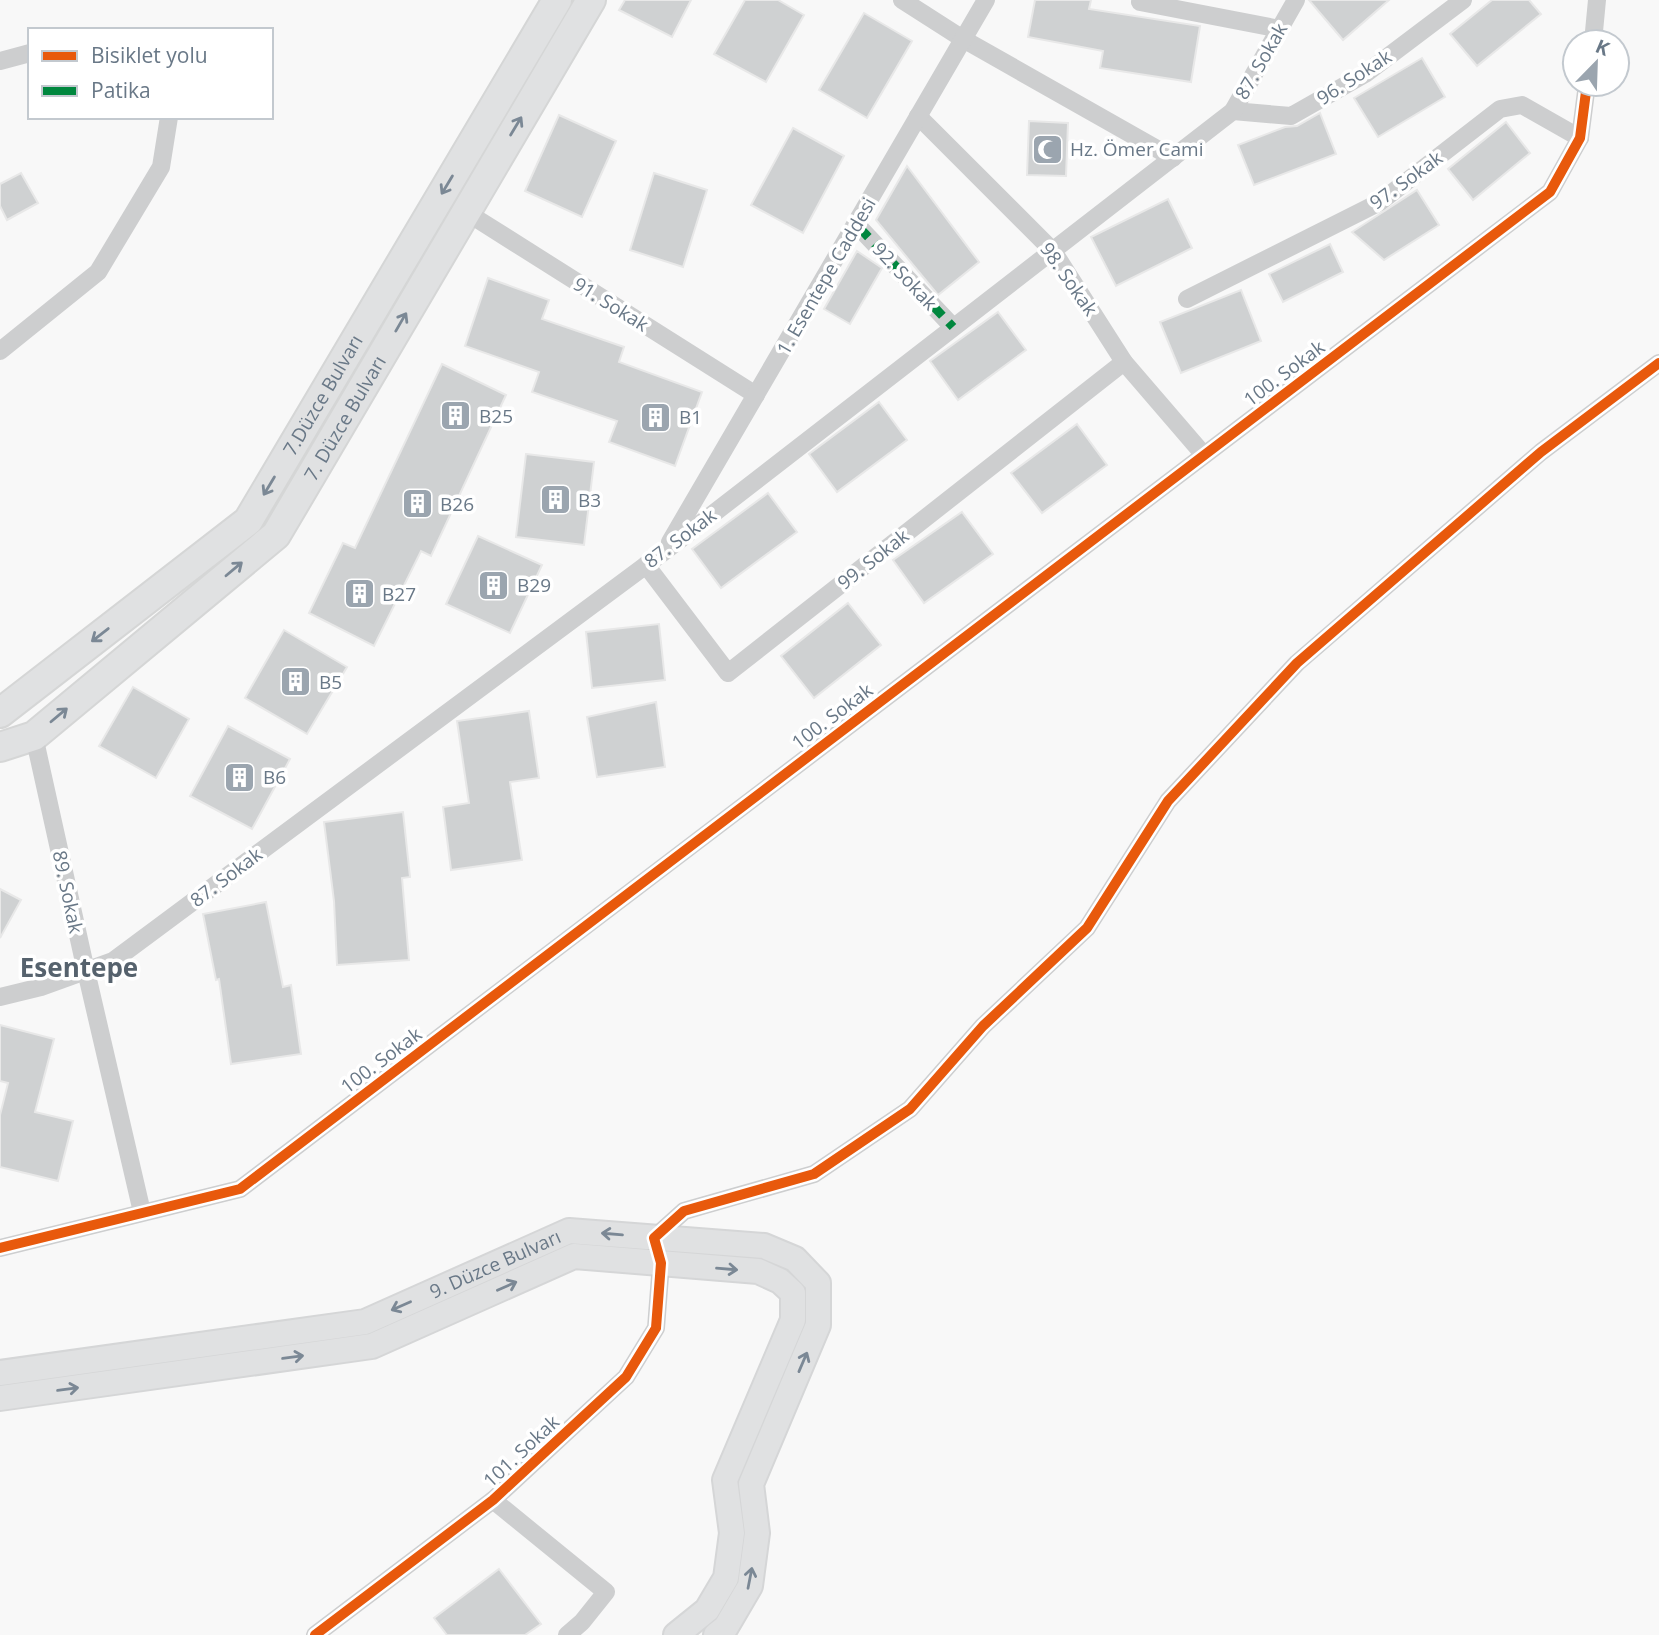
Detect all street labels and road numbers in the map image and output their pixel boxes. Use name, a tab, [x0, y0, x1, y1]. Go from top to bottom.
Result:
street label: 87. Sokak	[1229, 18, 1293, 104]
street label: 96. Sokak	[1312, 43, 1396, 111]
street label: 97. Sokak	[1364, 145, 1448, 215]
street label: 1. Esentepe Caddesi	[770, 193, 882, 359]
street label: 92. Sokak	[867, 236, 943, 316]
street label: 98. Sokak	[1034, 237, 1104, 321]
street label: 91. Sokak	[568, 271, 654, 337]
street label: 7.Düzce Bulvarı	[277, 330, 369, 460]
street label: 100. Sokak	[1238, 334, 1330, 412]
street label: 7. Düzce Bulvarı	[298, 351, 392, 486]
street label: 87. Sokak	[639, 502, 721, 574]
street label: 99. Sokak	[832, 523, 914, 595]
street label: 100. Sokak	[786, 677, 878, 755]
street label: 87. Sokak	[185, 841, 267, 913]
street label: 89. Sokak	[47, 848, 89, 936]
street label: 100. Sokak	[335, 1021, 427, 1099]
street label: 9. Düzce Bulvarı	[425, 1223, 565, 1305]
street label: 101. Sokak	[477, 1409, 565, 1493]

